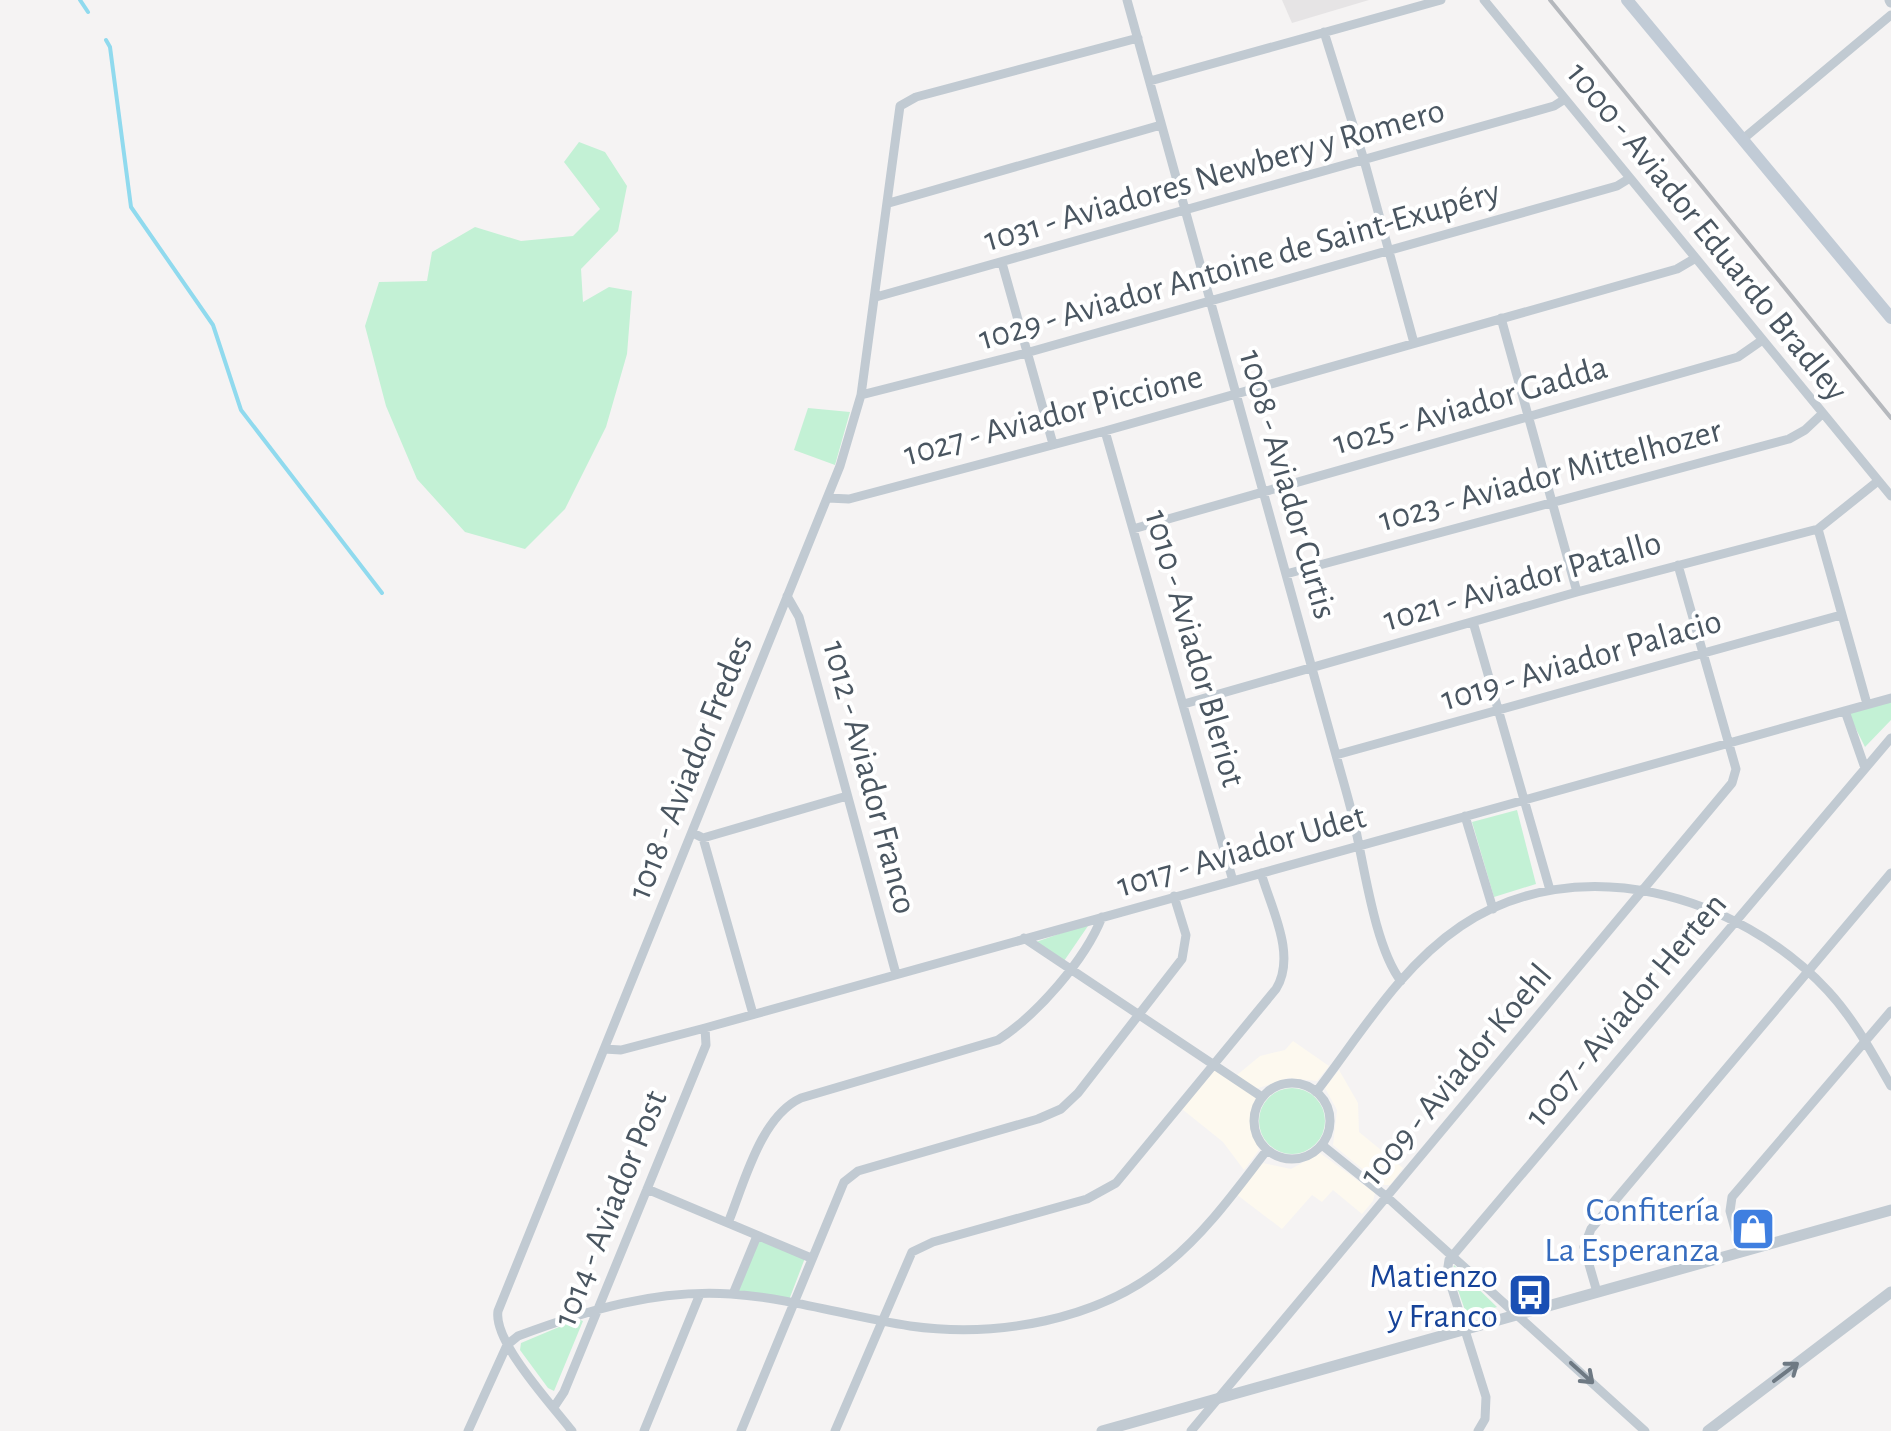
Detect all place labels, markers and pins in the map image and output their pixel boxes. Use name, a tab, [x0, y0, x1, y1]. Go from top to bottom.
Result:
place label: Confitería La Esperanza	[1544, 1193, 1720, 1268]
shop icon: Confitería La Esperanza	[1730, 1206, 1776, 1252]
place label: Matienzo y Franco	[1370, 1259, 1498, 1334]
bus stop icon: Matienzo y Franco	[1507, 1272, 1553, 1318]

